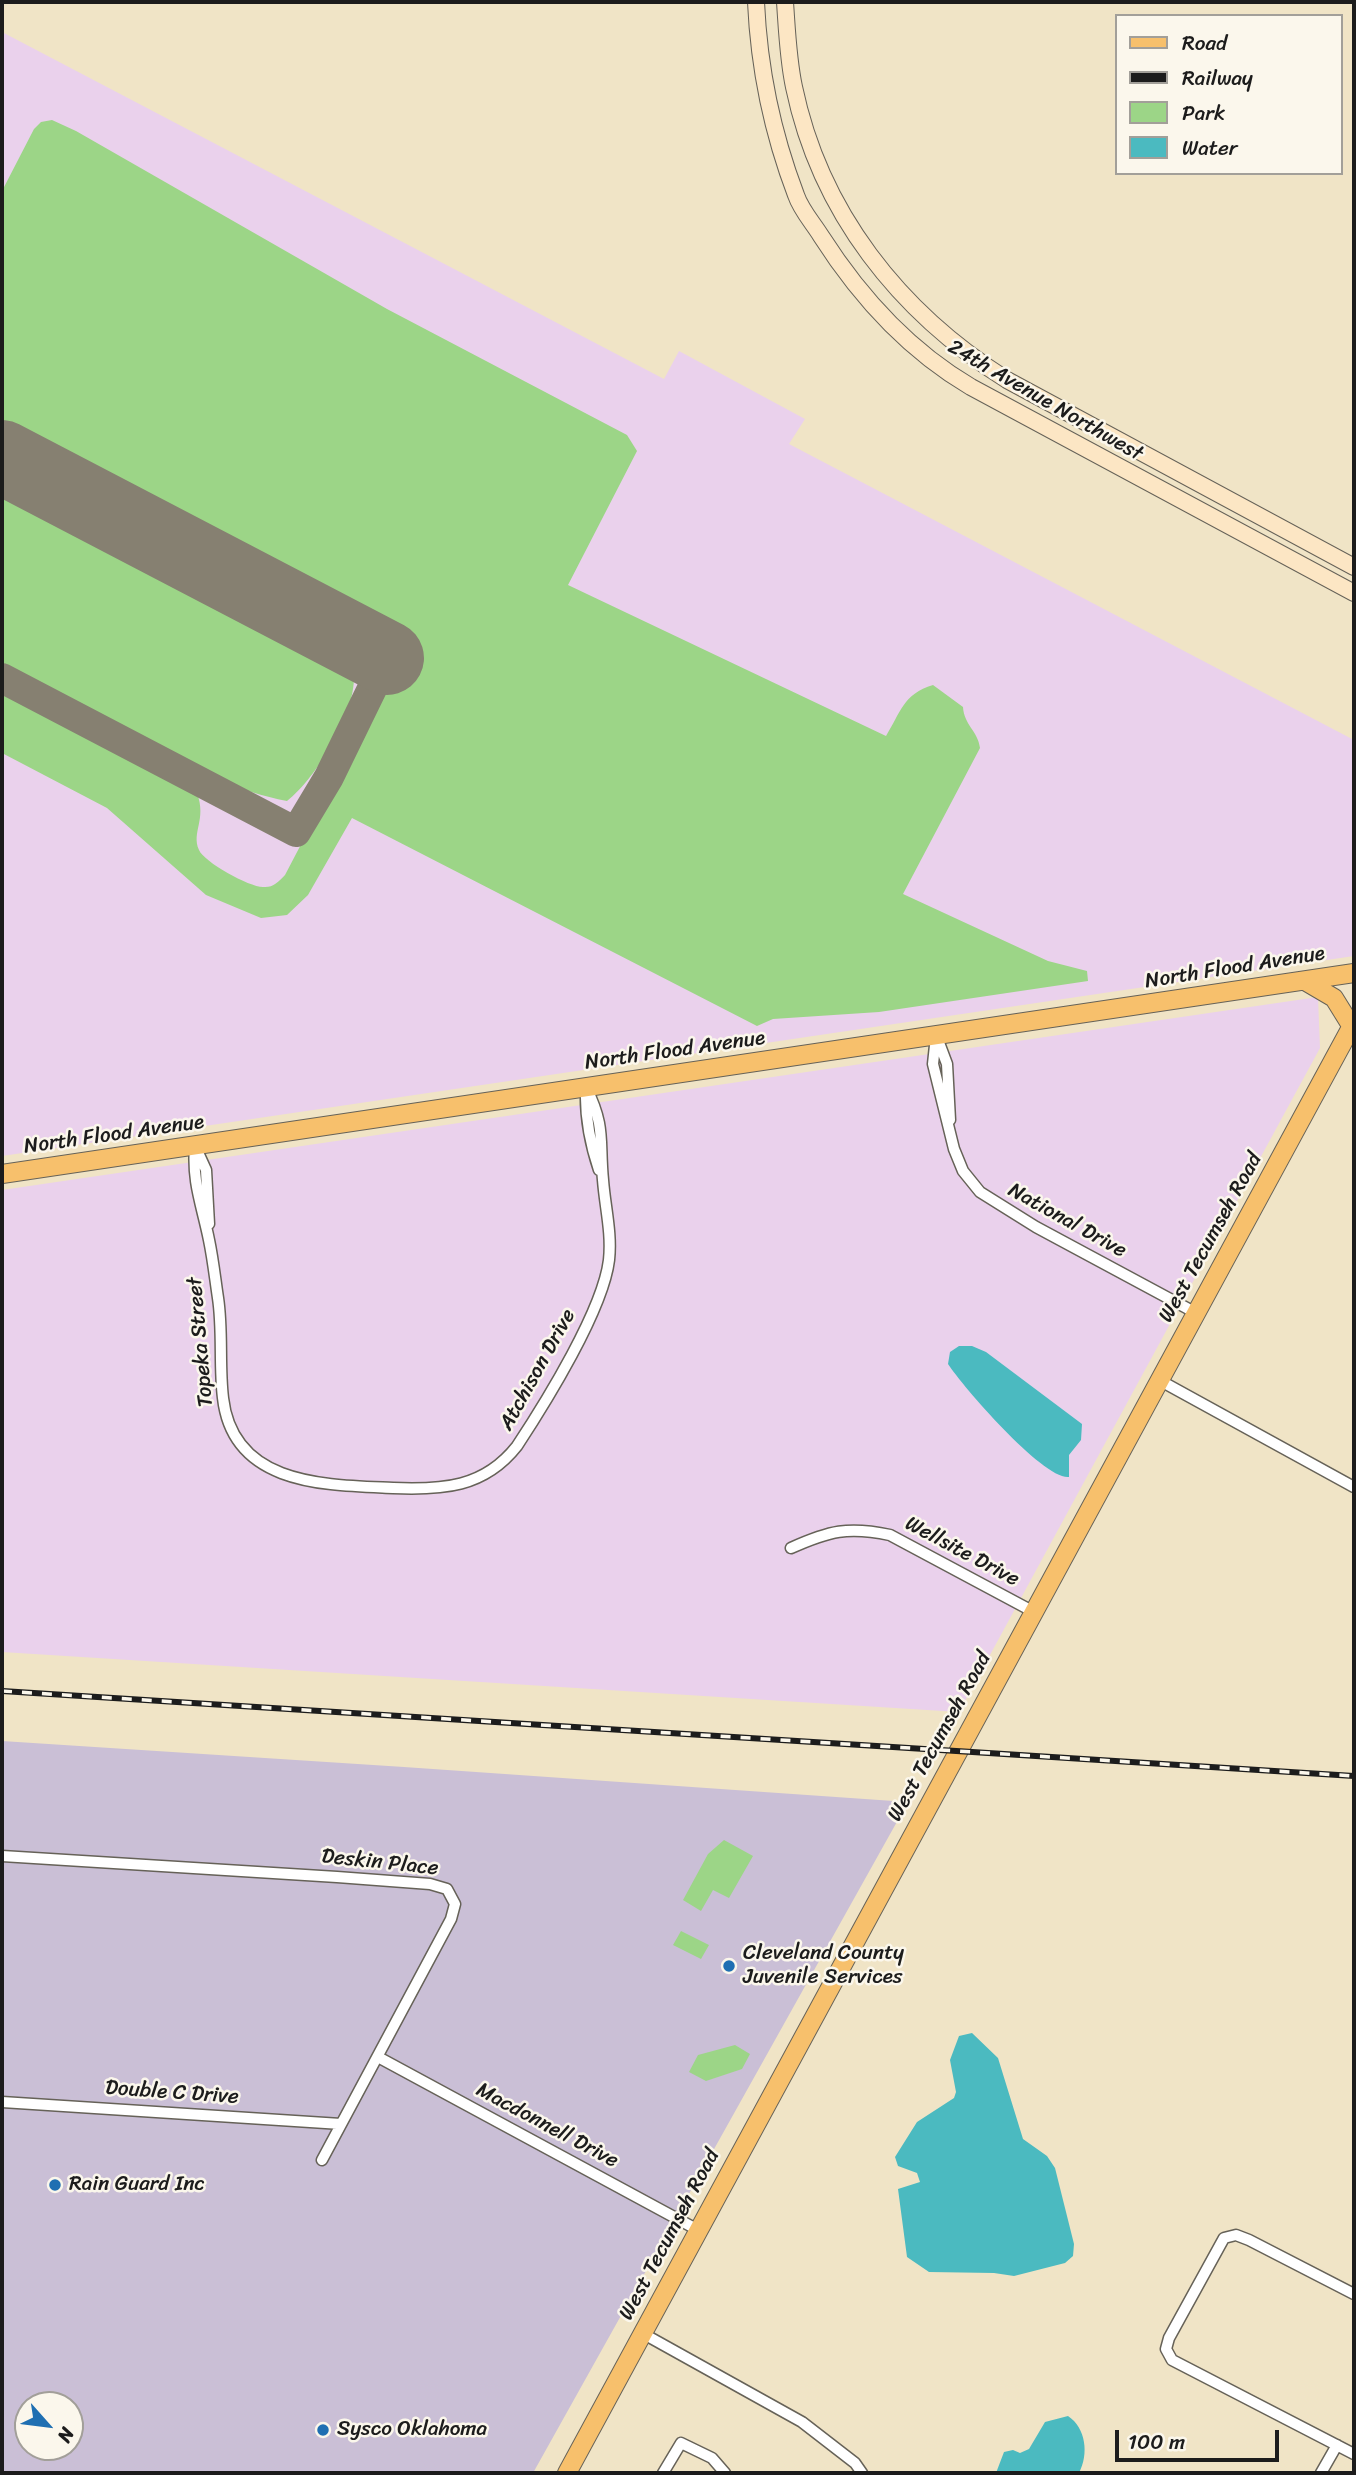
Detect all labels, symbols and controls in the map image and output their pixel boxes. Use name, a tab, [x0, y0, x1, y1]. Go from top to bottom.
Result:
legend	[1114, 14, 1342, 175]
text: Road	[1182, 24, 1227, 62]
text: Railway	[1182, 59, 1253, 97]
text: Park	[1182, 94, 1225, 132]
text: Water	[1182, 129, 1237, 167]
street label: 24th Avenue Northwest	[943, 335, 1147, 467]
street label: North Flood Avenue	[1143, 941, 1327, 995]
street label: North Flood Avenue	[583, 1026, 767, 1076]
street label: North Flood Avenue	[22, 1110, 206, 1160]
street label: West Tecumseh Road	[1154, 1149, 1268, 1327]
street label: National Drive	[1003, 1178, 1131, 1264]
street label: Topeka Street	[183, 1276, 219, 1408]
street label: Atchison Drive	[494, 1305, 582, 1435]
street label: Wellsite Drive	[901, 1511, 1023, 1593]
street label: West Tecumseh Road	[883, 1648, 997, 1826]
street label: Deskin Place	[320, 1844, 440, 1882]
place label: Cleveland County Juvenile Services	[743, 1941, 904, 1991]
marker: Cleveland County Juvenile Services	[721, 1958, 737, 1974]
street label: Double C Drive	[104, 2076, 240, 2110]
street label: Macdonnell Drive	[471, 2078, 623, 2174]
street label: West Tecumseh Road	[614, 2145, 726, 2325]
place label: Rain Guard Inc	[69, 2172, 205, 2198]
marker: Rain Guard Inc	[47, 2177, 63, 2193]
north arrow	[14, 2391, 84, 2461]
scale bar	[1118, 2416, 1282, 2460]
place label: Sysco Oklahoma	[337, 2417, 487, 2443]
text: N	[49, 2422, 84, 2449]
marker: Sysco Oklahoma	[315, 2422, 331, 2438]
text: 100 m	[1128, 2423, 1185, 2461]

